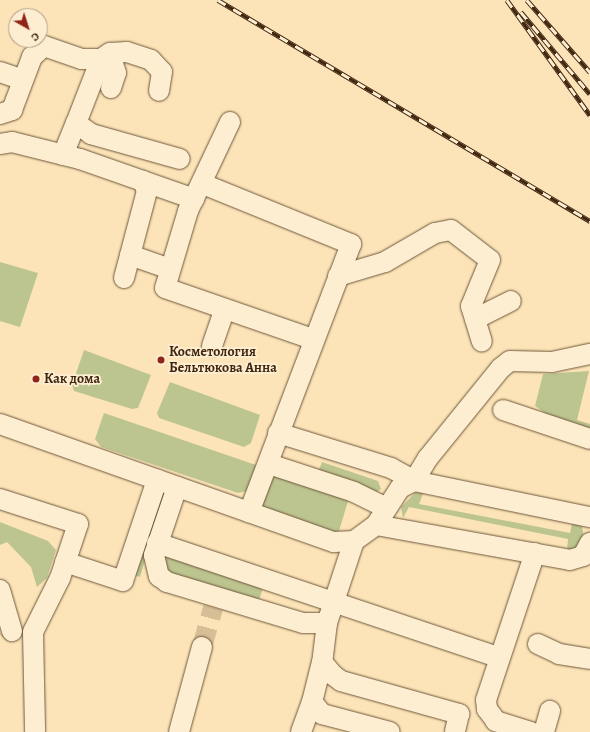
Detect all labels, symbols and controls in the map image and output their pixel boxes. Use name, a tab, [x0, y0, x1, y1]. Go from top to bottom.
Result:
north arrow	[8, 8, 48, 48]
text: С	[28, 29, 43, 45]
place label: Косметология Бельтюкова Анна	[169, 344, 277, 376]
marker: Косметология Бельтюкова Анна	[156, 355, 166, 365]
place label: Как дома	[44, 371, 100, 387]
marker: Как дома	[31, 374, 41, 384]

